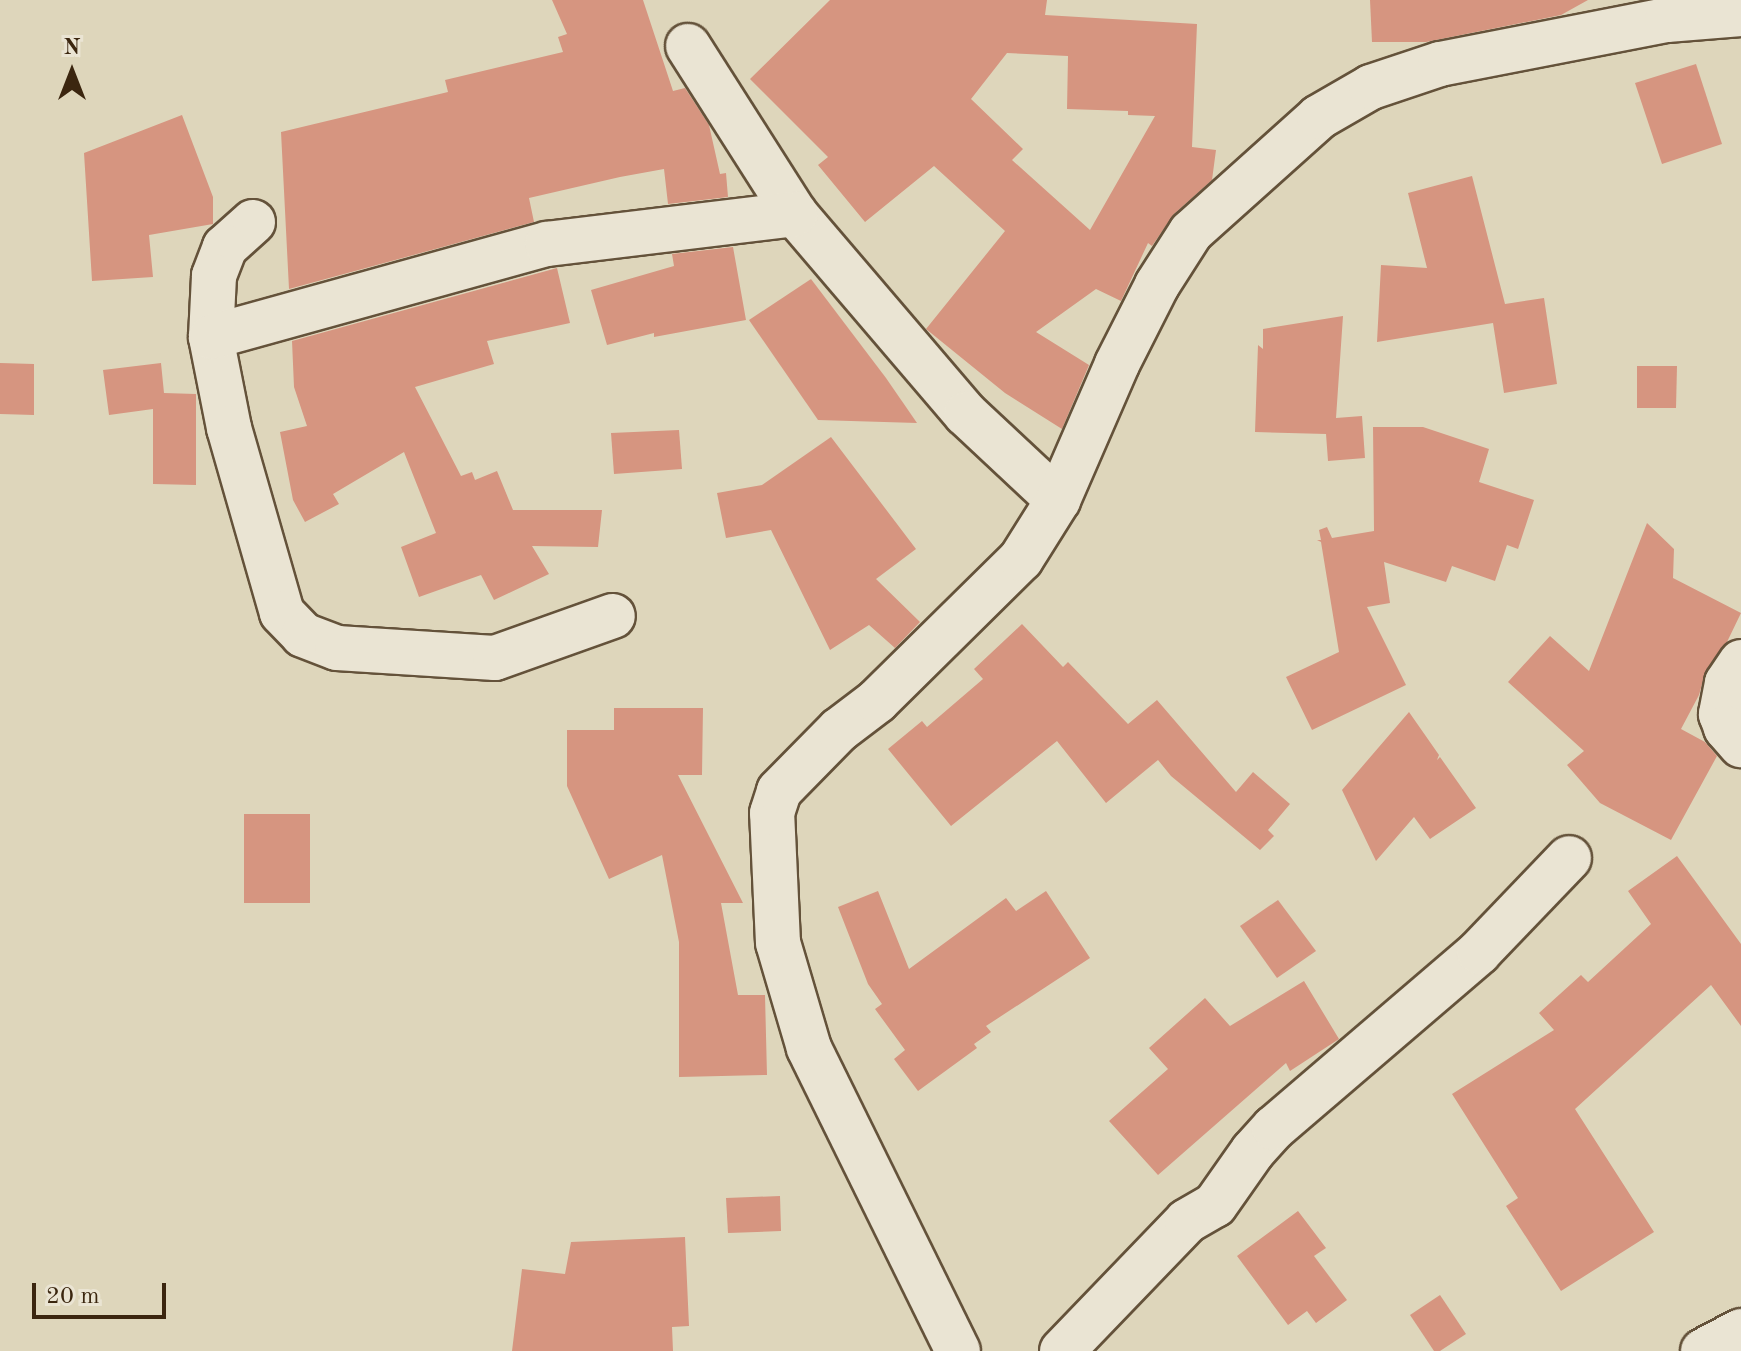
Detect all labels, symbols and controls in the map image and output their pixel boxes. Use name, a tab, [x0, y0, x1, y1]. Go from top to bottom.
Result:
north arrow	[32, 32, 112, 112]
text: N	[64, 37, 80, 59]
scale bar	[36, 1267, 170, 1317]
text: 20 m	[46, 1285, 100, 1309]

